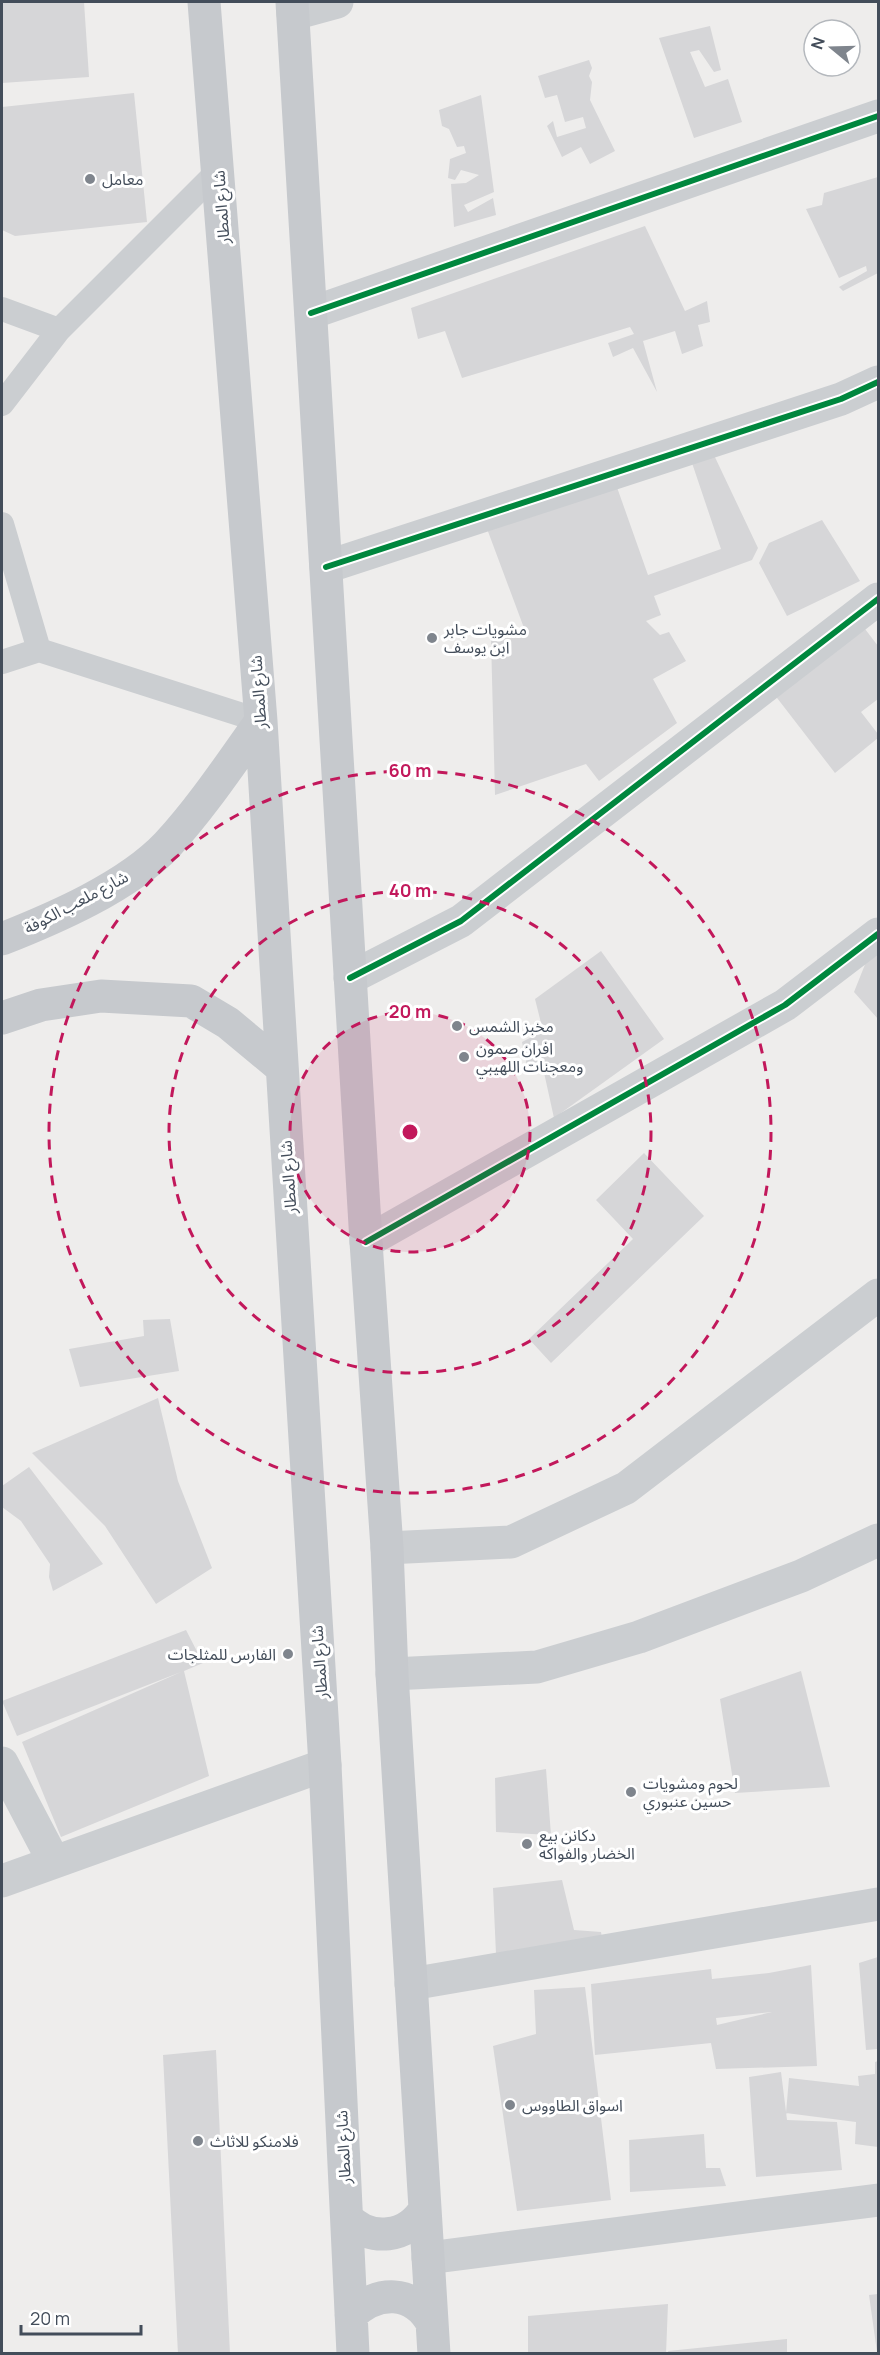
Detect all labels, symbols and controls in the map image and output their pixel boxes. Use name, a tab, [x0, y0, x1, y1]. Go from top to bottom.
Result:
north arrow	[802, 18, 862, 78]
text: N	[806, 34, 830, 52]
place label: معامل	[102, 168, 143, 190]
street label: شارع المطار	[207, 169, 237, 245]
marker: معامل	[83, 172, 97, 186]
place label: مشويات جابر ابن يوسف	[443, 618, 527, 658]
marker: مشويات جابر ابن يوسف	[425, 631, 439, 645]
street label: شارع المطار	[244, 654, 274, 730]
text: 60 m	[389, 758, 431, 782]
street label: شارع ملعب الكوفة	[20, 865, 133, 941]
text: 40 m	[389, 878, 431, 902]
text: 20 m	[389, 999, 431, 1023]
place label: مخبز الشمس	[469, 1015, 554, 1037]
marker: مخبز الشمس	[450, 1019, 464, 1033]
place label: افران صمون ومعجنات اللهيبي	[476, 1037, 583, 1079]
marker: افران صمون ومعجنات اللهيبي	[457, 1050, 471, 1064]
centre of rings	[400, 1122, 420, 1142]
street label: شارع المطار	[274, 1139, 304, 1215]
street label: شارع المطار	[305, 1624, 335, 1700]
place label: الفارس للمثلجات	[168, 1643, 276, 1665]
marker: الفارس للمثلجات	[281, 1647, 295, 1661]
place label: لحوم ومشويات حسين عنبوري	[643, 1772, 738, 1814]
marker: لحوم ومشويات حسين عنبوري	[624, 1785, 638, 1799]
place label: دكانن بيع الخضار والفواكه	[539, 1824, 635, 1864]
marker: دكانن بيع الخضار والفواكه	[520, 1837, 534, 1851]
place label: اسواق الطاووس	[522, 2094, 623, 2116]
marker: اسواق الطاووس	[503, 2098, 517, 2112]
street label: شارع المطار	[330, 2110, 358, 2185]
place label: فلامنكو للاثاث	[210, 2130, 299, 2152]
marker: فلامنكو للاثاث	[191, 2134, 205, 2148]
scale bar	[21, 2298, 141, 2336]
text: 20 m	[30, 2306, 70, 2330]

